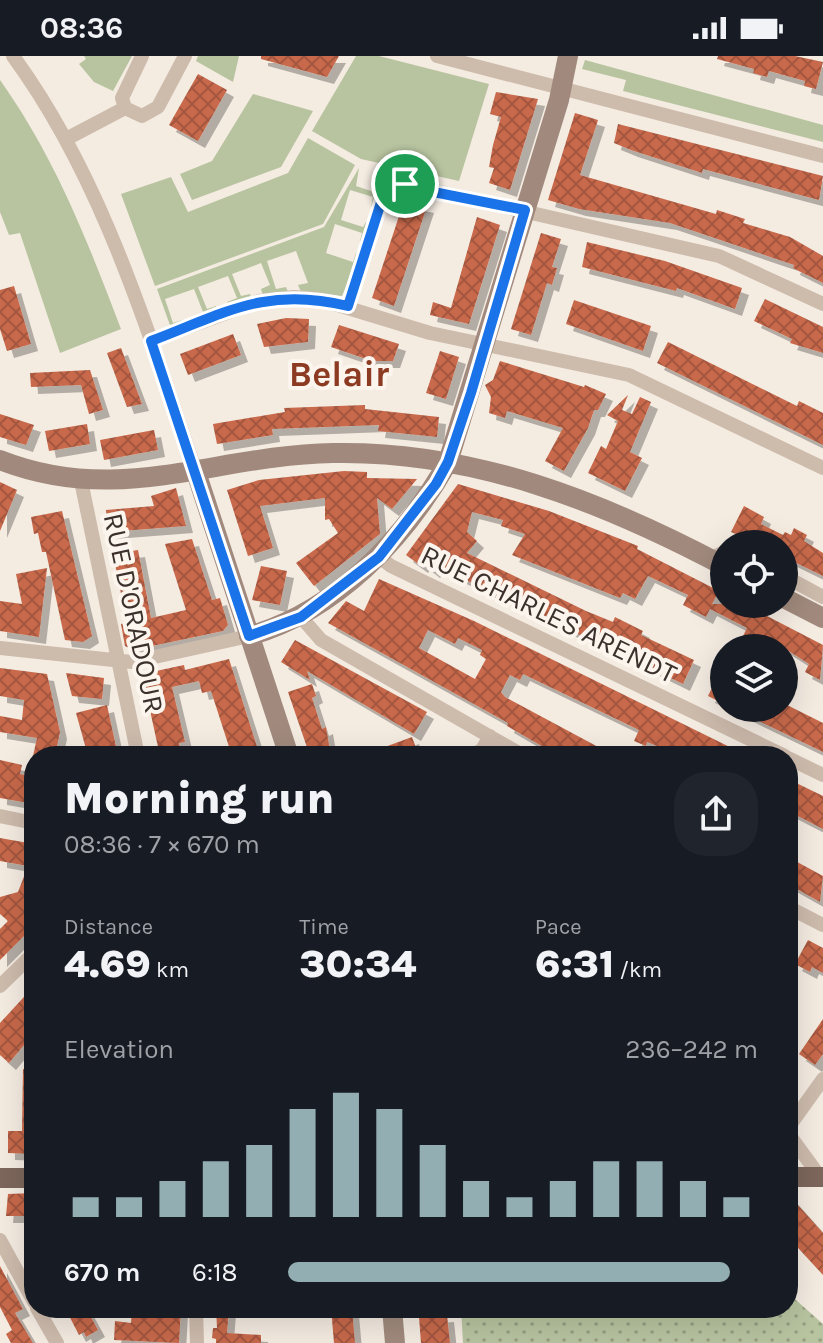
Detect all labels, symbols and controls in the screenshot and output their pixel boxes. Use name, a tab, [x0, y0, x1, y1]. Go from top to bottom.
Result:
text: 08:36	[40, 10, 123, 46]
pin	[371, 150, 439, 218]
icon: arrive	[383, 162, 427, 206]
district label: Belair	[289, 353, 389, 395]
street label: RUE D'ORADOUR	[97, 510, 171, 716]
map controls	[710, 530, 798, 722]
button: locate	[710, 530, 798, 618]
street label: RUE CHARLES ARENDT	[416, 538, 682, 690]
button: layers	[710, 634, 798, 722]
button: share	[674, 772, 758, 856]
text: Morning run	[64, 773, 335, 824]
text: 08:36 · 7 × 670 m	[64, 829, 260, 860]
text: Distance	[64, 914, 153, 940]
text: Time	[299, 914, 349, 940]
text: Pace	[535, 914, 582, 940]
text: 4.69	[64, 940, 151, 987]
text: 30:34	[299, 940, 416, 987]
text: 6:31	[535, 940, 614, 987]
text: km	[151, 957, 189, 983]
text: /km	[614, 957, 662, 983]
text: Elevation	[64, 1034, 174, 1065]
text: 236–242 m	[625, 1034, 758, 1065]
text: 670 m	[64, 1257, 140, 1288]
text: 6:18	[192, 1257, 237, 1288]

